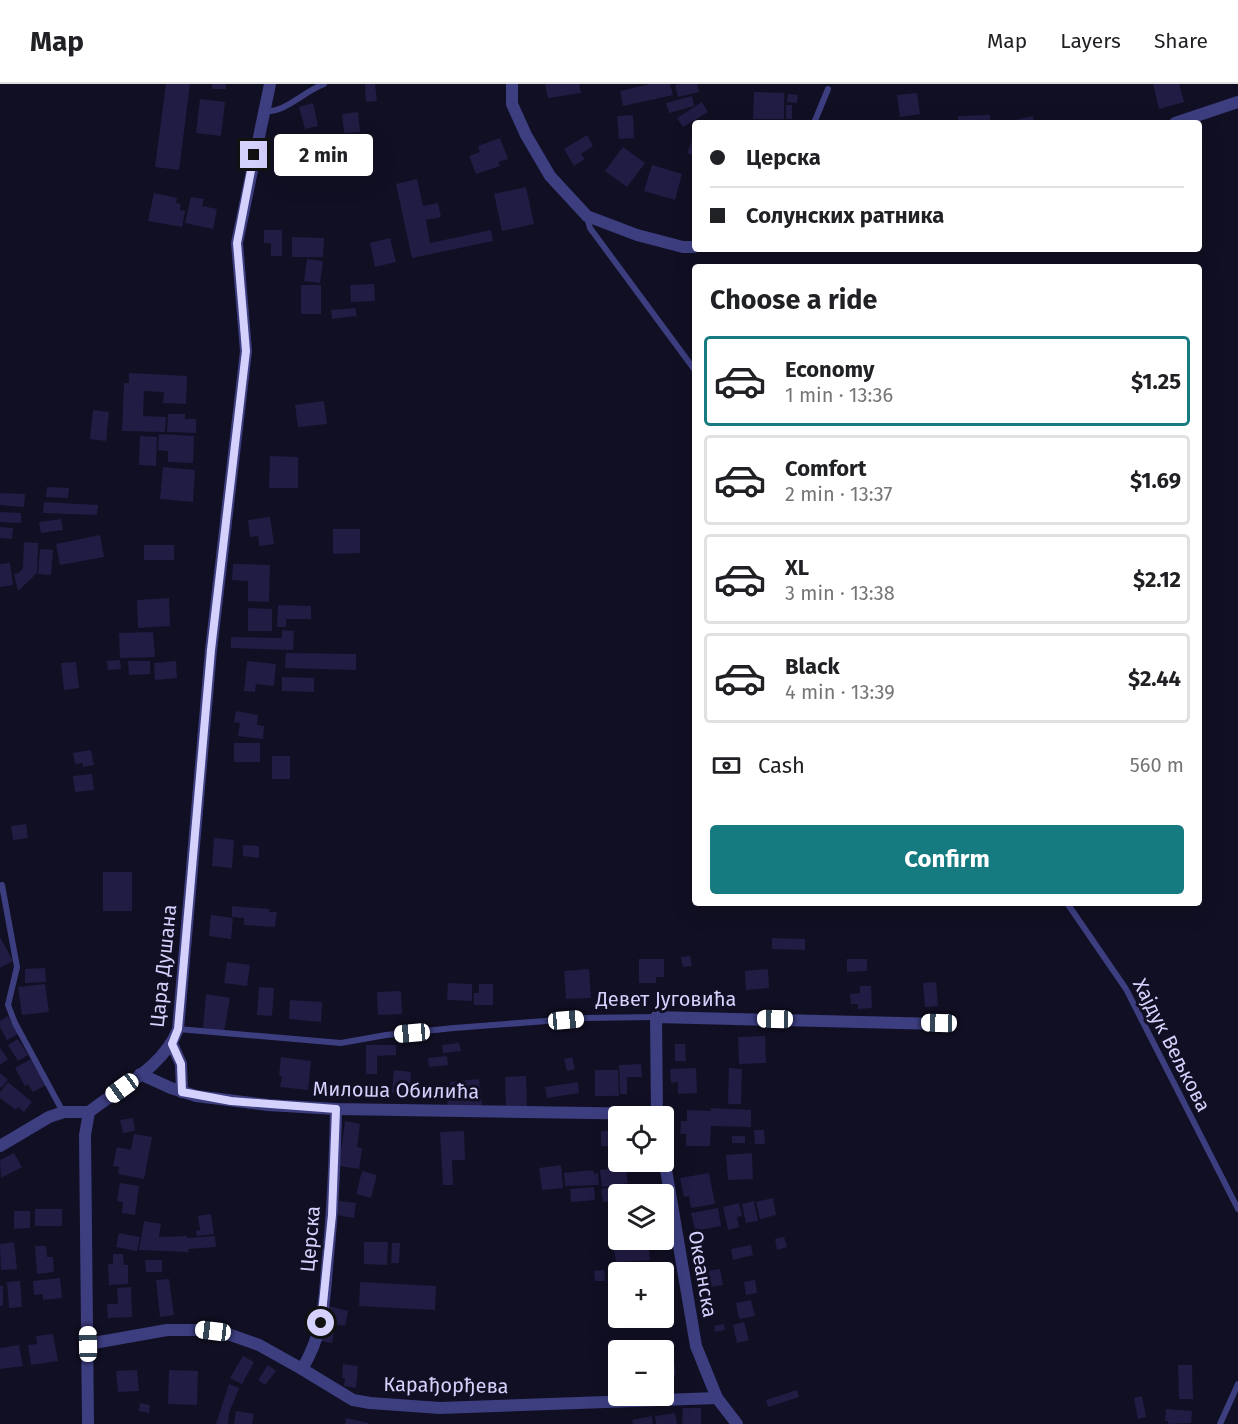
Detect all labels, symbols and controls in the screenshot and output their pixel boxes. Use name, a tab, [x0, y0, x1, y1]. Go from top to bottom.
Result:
text: Map	[30, 25, 84, 58]
text: Map	[987, 28, 1027, 54]
text: Layers	[1060, 28, 1121, 54]
text: Share	[1154, 28, 1208, 54]
callout: 2 min	[275, 134, 374, 176]
route end	[240, 141, 267, 168]
text: 2 min	[299, 143, 348, 167]
text: Церска	[746, 144, 821, 171]
text: Солунских ратника	[746, 202, 944, 229]
text: Choose a ride	[710, 284, 877, 316]
icon: car	[713, 354, 767, 408]
text: Economy	[785, 356, 874, 383]
text: $1.25	[1131, 368, 1181, 395]
text: 1 min · 13:36	[785, 383, 893, 407]
icon: car	[713, 453, 767, 507]
text: Comfort	[785, 455, 866, 482]
text: $1.69	[1130, 467, 1181, 494]
text: 2 min · 13:37	[785, 482, 892, 506]
icon: car	[713, 552, 767, 606]
text: XL	[785, 554, 809, 581]
text: $2.12	[1133, 566, 1181, 593]
text: 3 min · 13:38	[785, 581, 895, 605]
icon: car	[713, 651, 767, 705]
text: Black	[785, 653, 840, 680]
text: $2.44	[1128, 665, 1181, 692]
text: 4 min · 13:39	[785, 680, 895, 704]
icon: cash	[710, 749, 743, 782]
text: Cash	[758, 752, 805, 779]
text: 560 m	[1130, 753, 1184, 777]
button: Confirm	[710, 825, 1184, 894]
street label: Цара Душана	[145, 903, 181, 1029]
street label: Хајдук Вељкова	[1128, 974, 1216, 1116]
street label: Девет Југовића	[595, 987, 736, 1011]
car	[547, 1009, 585, 1031]
car	[757, 1010, 793, 1028]
car	[921, 1014, 957, 1032]
car	[393, 1022, 431, 1044]
car	[102, 1070, 142, 1106]
street label: Милоша Обилића	[313, 1077, 479, 1103]
map controls	[608, 1106, 674, 1406]
button: locate	[608, 1106, 674, 1172]
button: layers	[608, 1184, 674, 1250]
street label: Церска	[295, 1205, 325, 1273]
street label: Океанска	[684, 1229, 722, 1319]
button: +	[608, 1262, 674, 1328]
route start	[307, 1309, 334, 1336]
car	[194, 1320, 232, 1342]
car	[79, 1326, 97, 1362]
button: −	[608, 1340, 674, 1406]
street label: Карађорђева	[383, 1372, 509, 1398]

